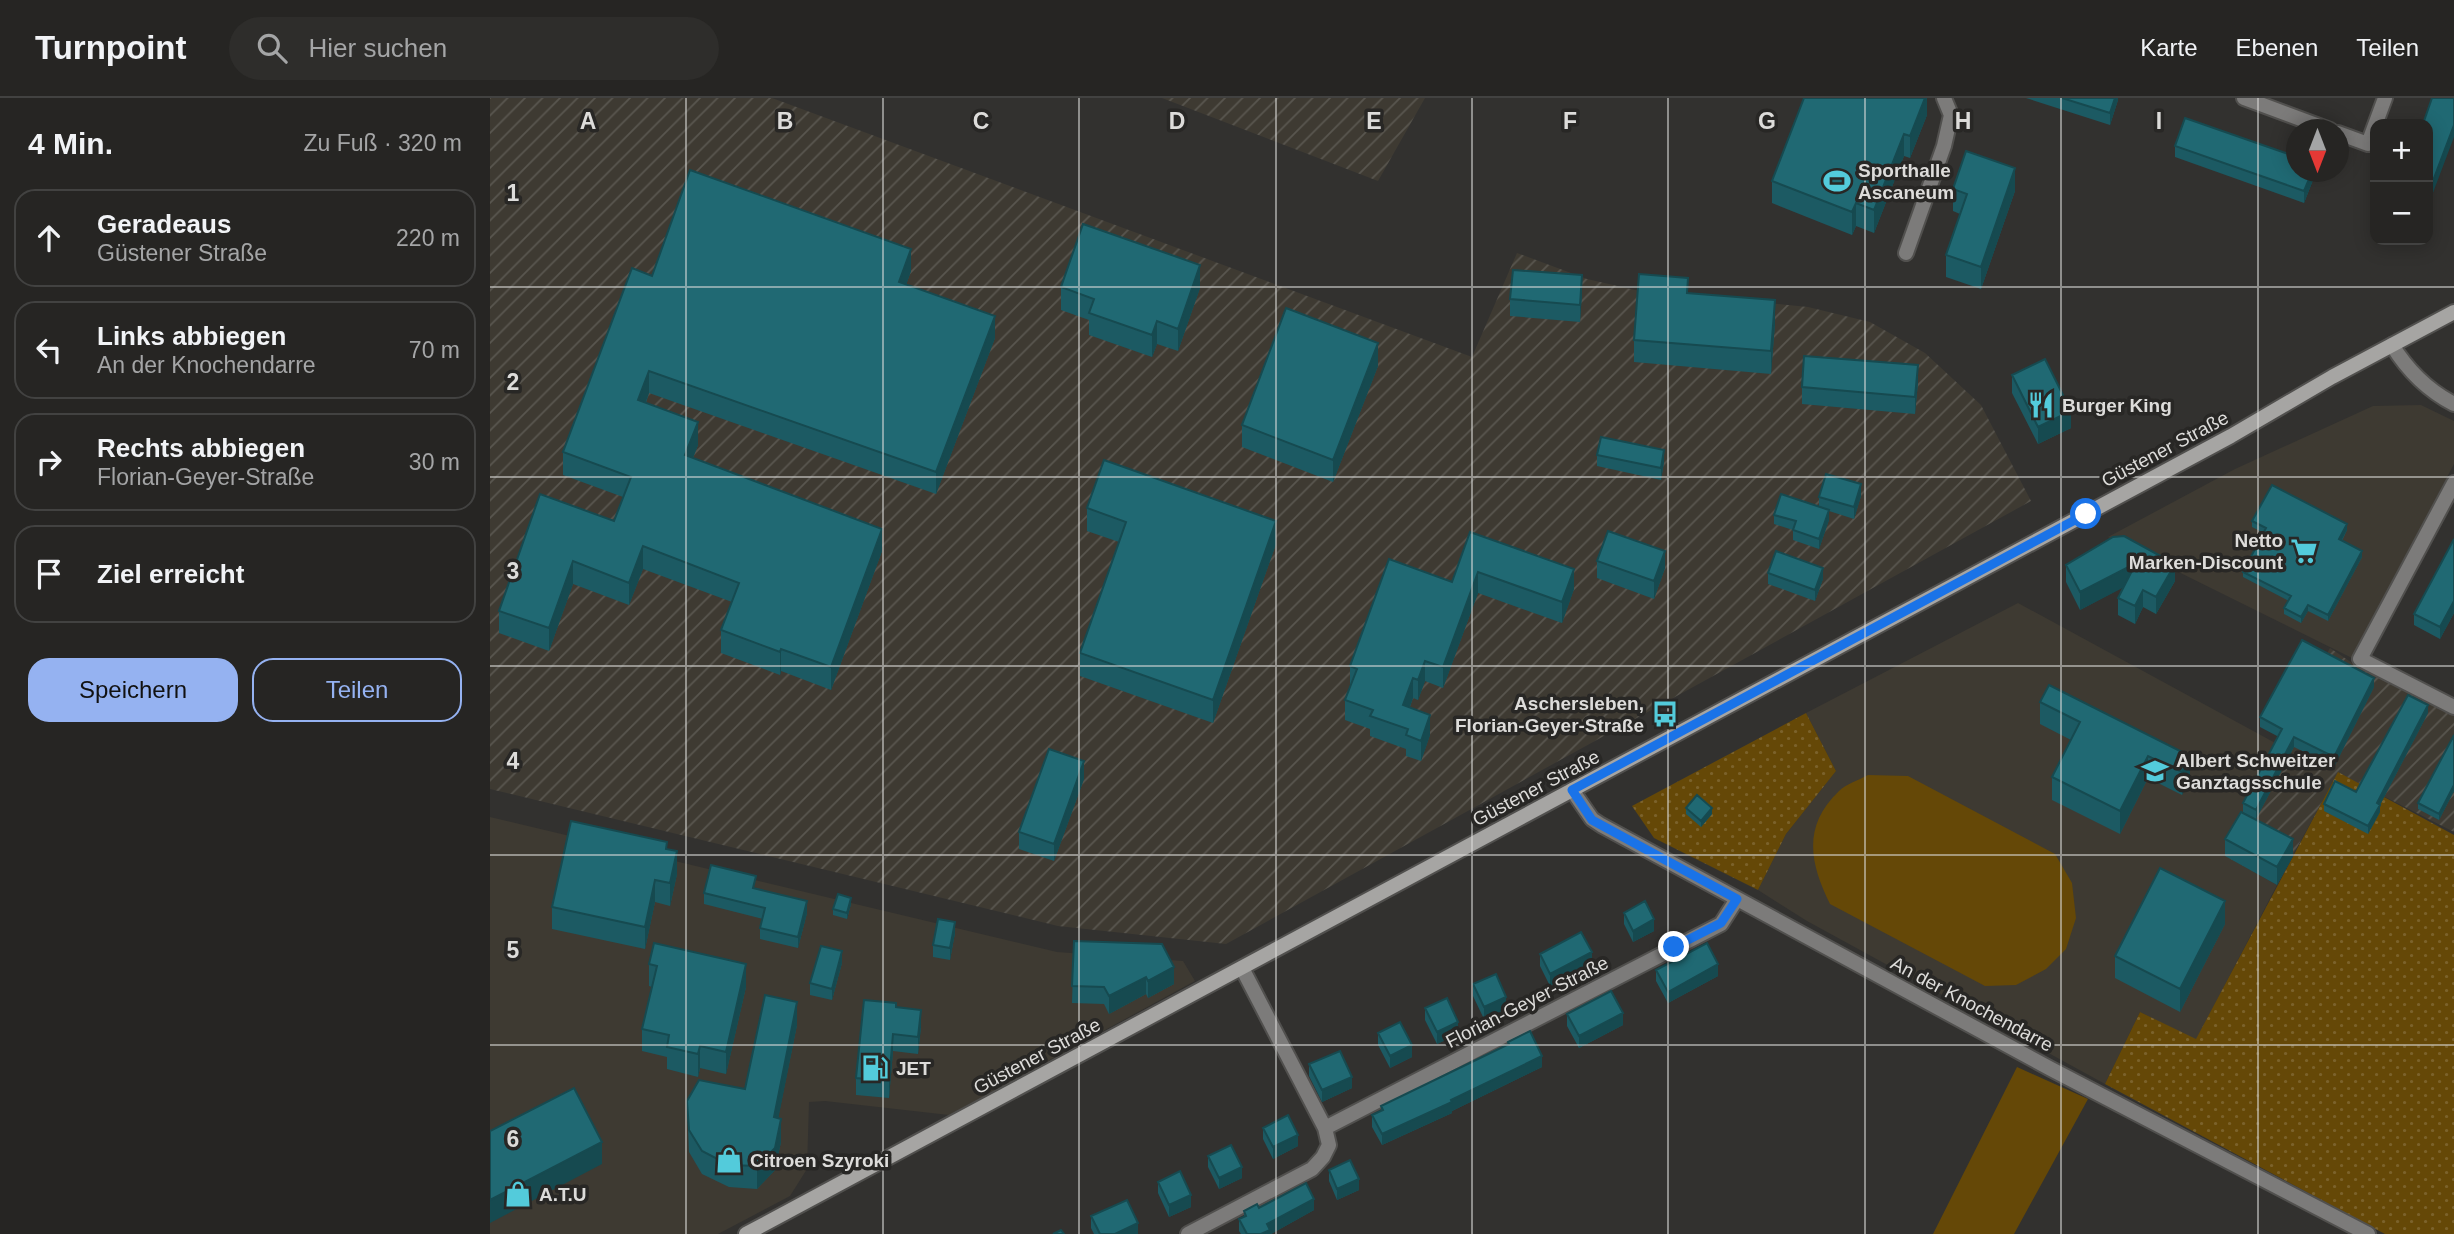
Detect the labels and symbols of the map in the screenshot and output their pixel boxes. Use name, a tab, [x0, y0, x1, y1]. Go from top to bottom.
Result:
text: A	[580, 108, 596, 134]
text: B	[777, 108, 793, 134]
text: C	[973, 108, 989, 134]
text: D	[1169, 108, 1185, 134]
text: E	[1366, 108, 1382, 134]
text: F	[1563, 108, 1577, 134]
text: G	[1758, 108, 1776, 134]
text: H	[1955, 108, 1971, 134]
text: I	[2156, 108, 2162, 134]
north arrow	[2286, 119, 2349, 182]
place label: Sporthalle Ascaneum	[1858, 160, 1954, 203]
sports icon: Sporthalle Ascaneum	[1822, 166, 1852, 196]
text: 1	[507, 180, 520, 206]
text: 2	[507, 369, 519, 395]
restaurant icon: Burger King	[2026, 390, 2056, 420]
place label: Burger King	[2062, 395, 2172, 416]
street label: Güstener Straße	[2098, 407, 2232, 491]
route start	[2070, 498, 2101, 529]
place label: Netto Marken-Discount	[2129, 530, 2284, 573]
supermarket icon: Netto Marken-Discount	[2289, 536, 2319, 566]
text: 3	[507, 558, 519, 584]
place label: Aschersleben, Florian-Geyer-Straße	[1455, 693, 1644, 736]
bus stop icon: Aschersleben, Florian-Geyer-Straße	[1650, 699, 1680, 729]
street label: Güstener Straße	[1469, 746, 1603, 830]
text: 4	[507, 748, 520, 774]
place label: Albert Schweitzer Ganztagsschule	[2176, 750, 2336, 793]
school or university icon: Albert Schweitzer Ganztagsschule	[2140, 756, 2170, 786]
route end	[1658, 931, 1689, 962]
text: 5	[507, 937, 520, 963]
street label: Florian-Geyer-Straße	[1442, 952, 1612, 1052]
street label: An der Knochendarre	[1887, 952, 2057, 1056]
street label: Güstener Straße	[970, 1014, 1104, 1098]
fuel station icon: JET	[860, 1053, 890, 1083]
place label: JET	[896, 1058, 931, 1079]
text: 6	[507, 1126, 519, 1152]
shop icon: Citroen Szyroki	[714, 1145, 744, 1175]
place label: Citroen Szyroki	[750, 1150, 889, 1171]
shop icon: A.T.U	[503, 1179, 533, 1209]
place label: A.T.U	[539, 1184, 587, 1205]

